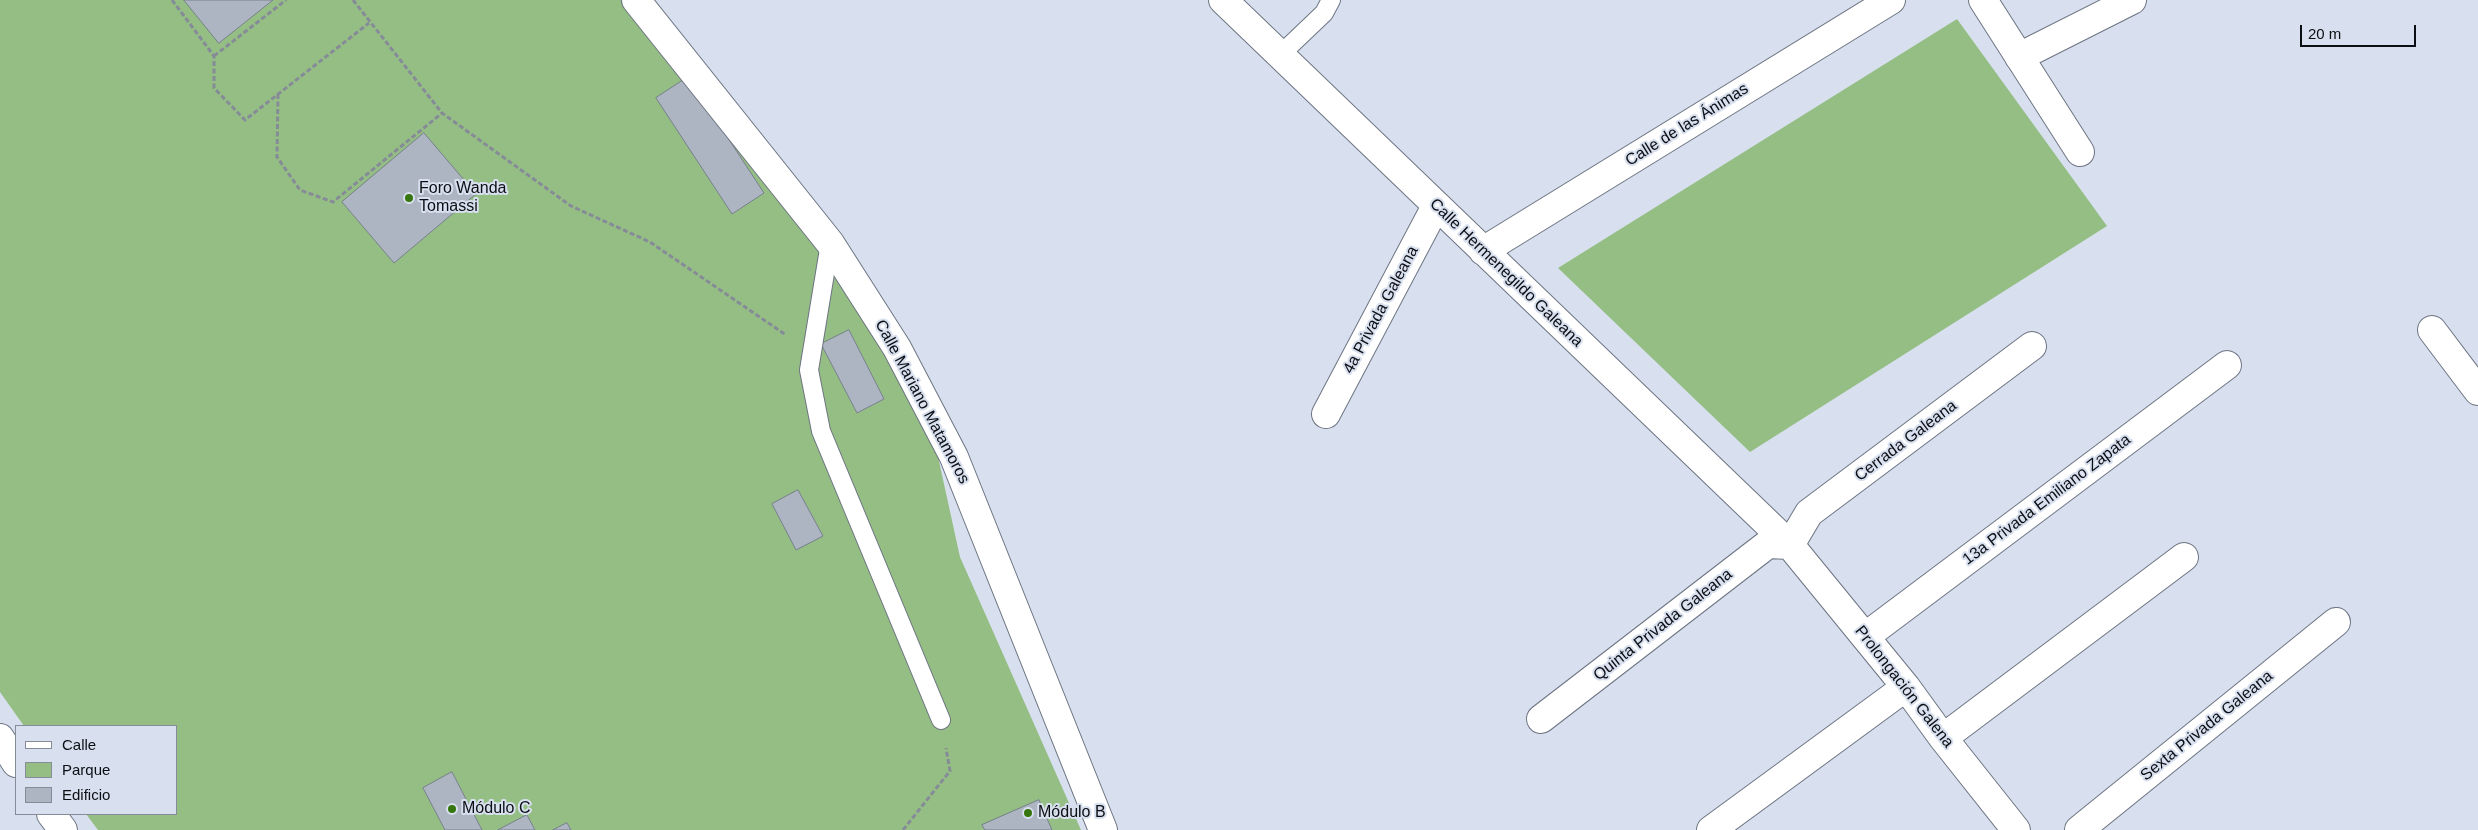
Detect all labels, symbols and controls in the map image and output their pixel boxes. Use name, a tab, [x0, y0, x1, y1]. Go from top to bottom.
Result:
scale bar	[2303, 15, 2419, 47]
text: 20 m	[2308, 25, 2341, 42]
street label: Calle de las Ánimas	[1622, 79, 1752, 171]
place label: Foro Wanda Tomassi	[419, 179, 506, 217]
marker: Foro Wanda Tomassi	[403, 192, 415, 204]
street label: Calle Hermenegildo Galeana	[1425, 195, 1587, 351]
street label: 4a Privada Galeana	[1339, 243, 1423, 377]
street label: Calle Mariano Matamoros	[871, 317, 973, 487]
street label: Cerrada Galeana	[1851, 396, 1961, 486]
street label: 13a Privada Emiliano Zapata	[1959, 431, 2135, 569]
street label: Quinta Privada Galeana	[1590, 565, 1736, 685]
street label: Prolongación Galena	[1850, 622, 1958, 752]
street label: Sexta Privada Galeana	[2137, 667, 2277, 785]
legend	[15, 725, 178, 815]
text: Calle	[62, 736, 96, 753]
text: Parque	[62, 761, 110, 778]
text: Edificio	[62, 786, 110, 803]
place label: Módulo C	[462, 799, 530, 819]
marker: Módulo C	[446, 803, 458, 815]
place label: Módulo B	[1038, 803, 1106, 823]
marker: Módulo B	[1022, 807, 1034, 819]

